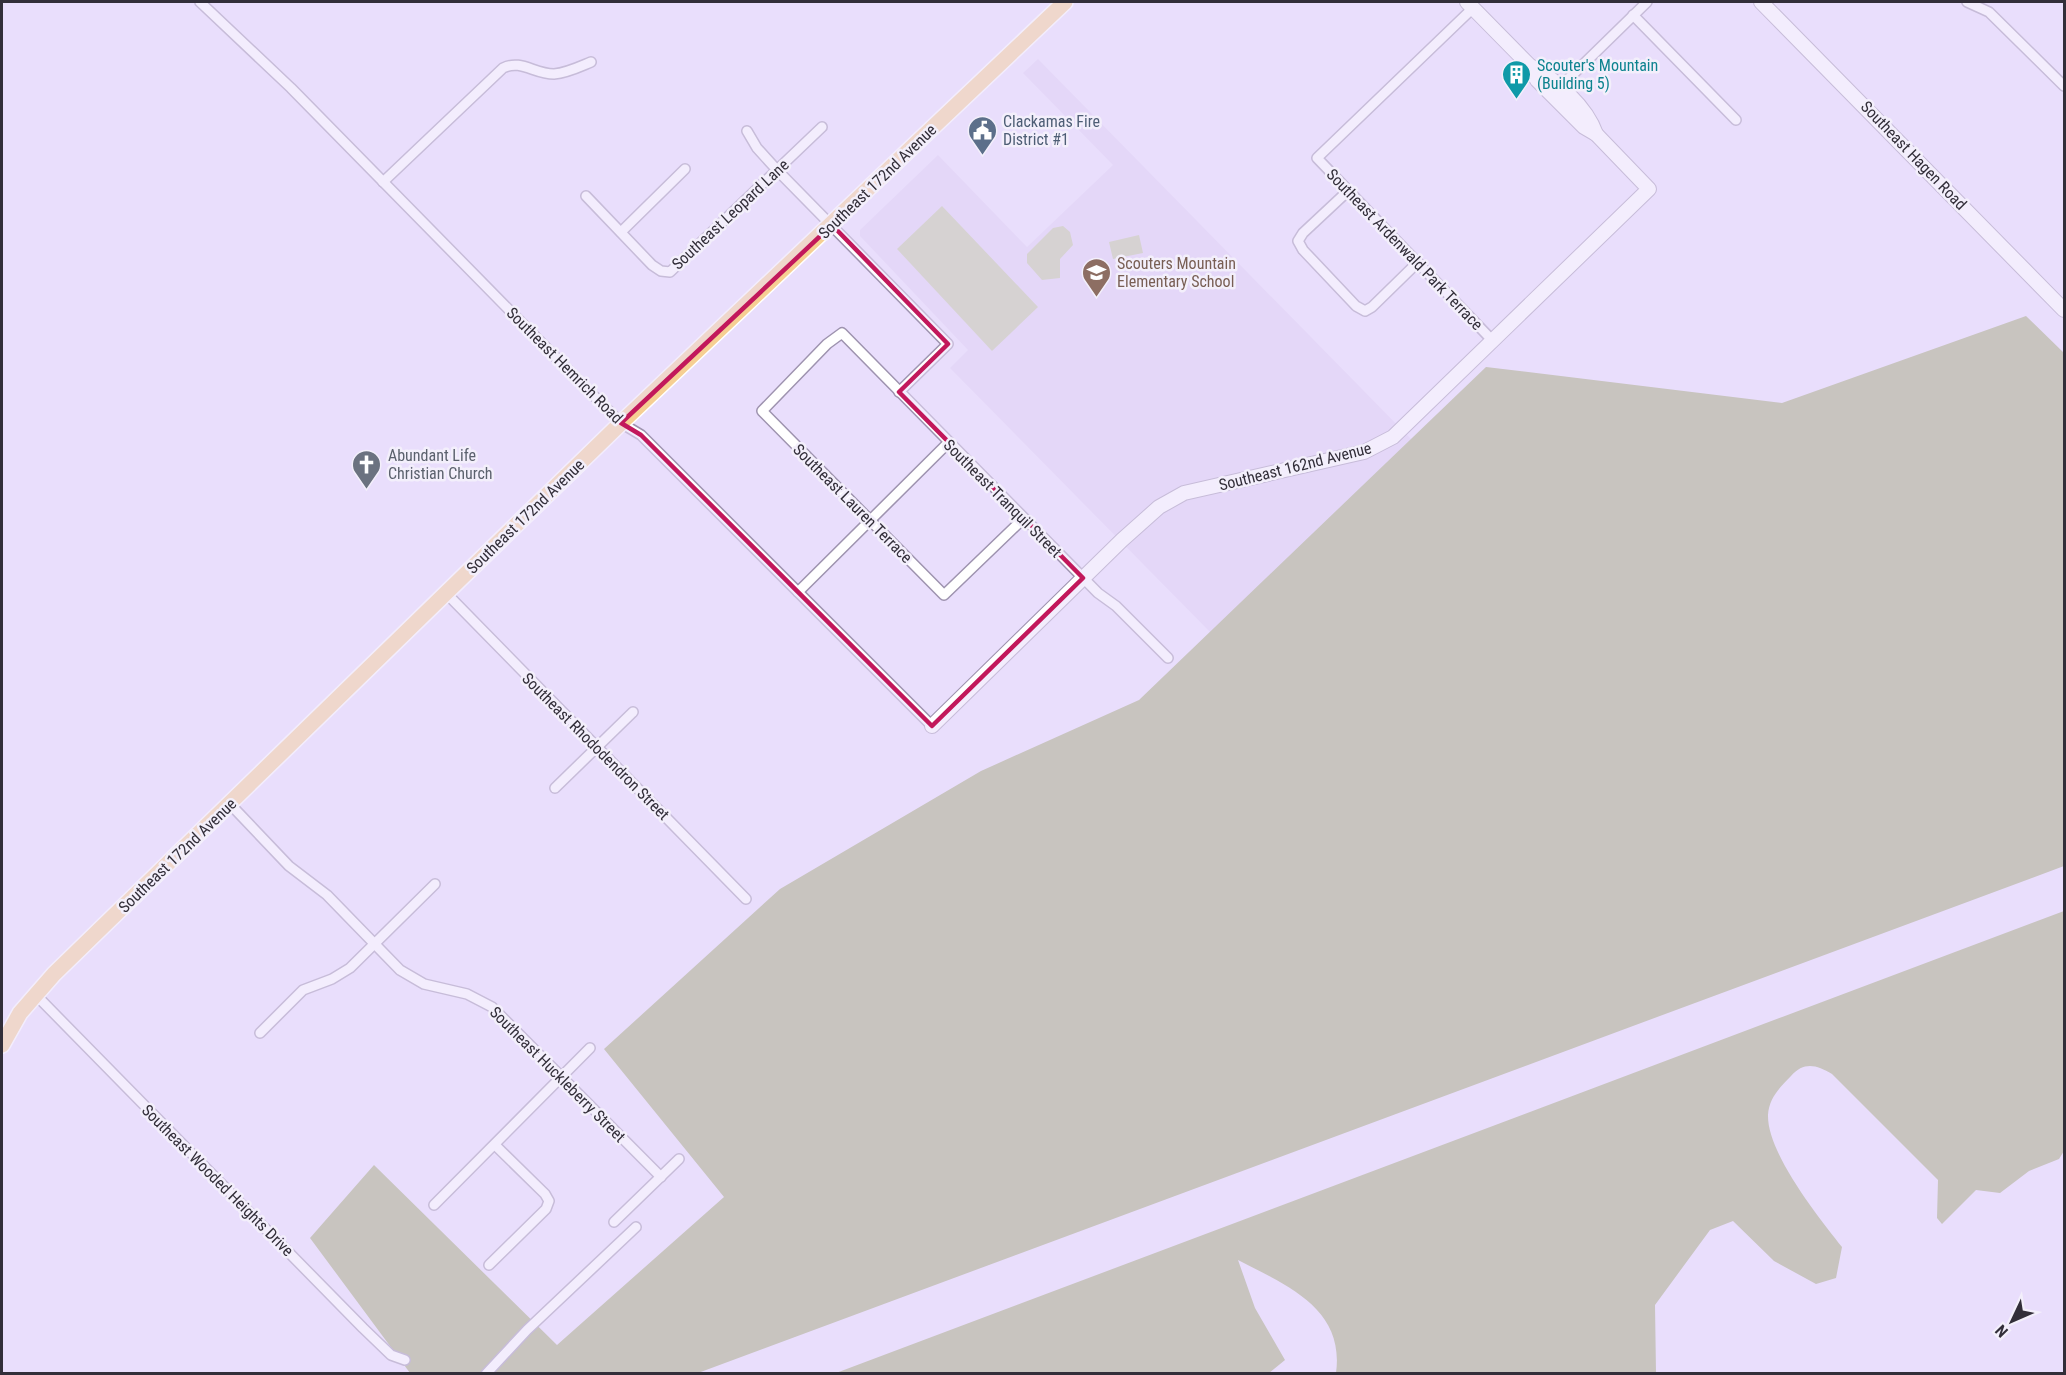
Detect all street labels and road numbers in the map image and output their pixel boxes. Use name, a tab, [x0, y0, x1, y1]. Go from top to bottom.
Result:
street label: Southeast Hagen Road	[1857, 97, 1970, 214]
street label: Southeast 172nd Avenue	[814, 120, 940, 243]
street label: Southeast Leopard Lane	[668, 155, 793, 273]
street label: Southeast Ardenwald Park Terrace	[1323, 165, 1487, 334]
street label: Southeast Hemrich Road	[503, 303, 627, 427]
street label: Southeast Tranquil Street	[940, 435, 1066, 561]
street label: Southeast 162nd Avenue	[1217, 438, 1373, 495]
street label: Southeast Lauren Terrace	[789, 440, 916, 567]
street label: Southeast 172nd Avenue	[462, 455, 588, 578]
street label: Southeast Rhododendron Street	[518, 669, 673, 824]
street label: Southeast 172nd Avenue	[114, 794, 240, 917]
street label: Southeast Huckleberry Street	[486, 1003, 630, 1146]
street label: Southeast Wooded Heights Drive	[138, 1101, 297, 1260]

